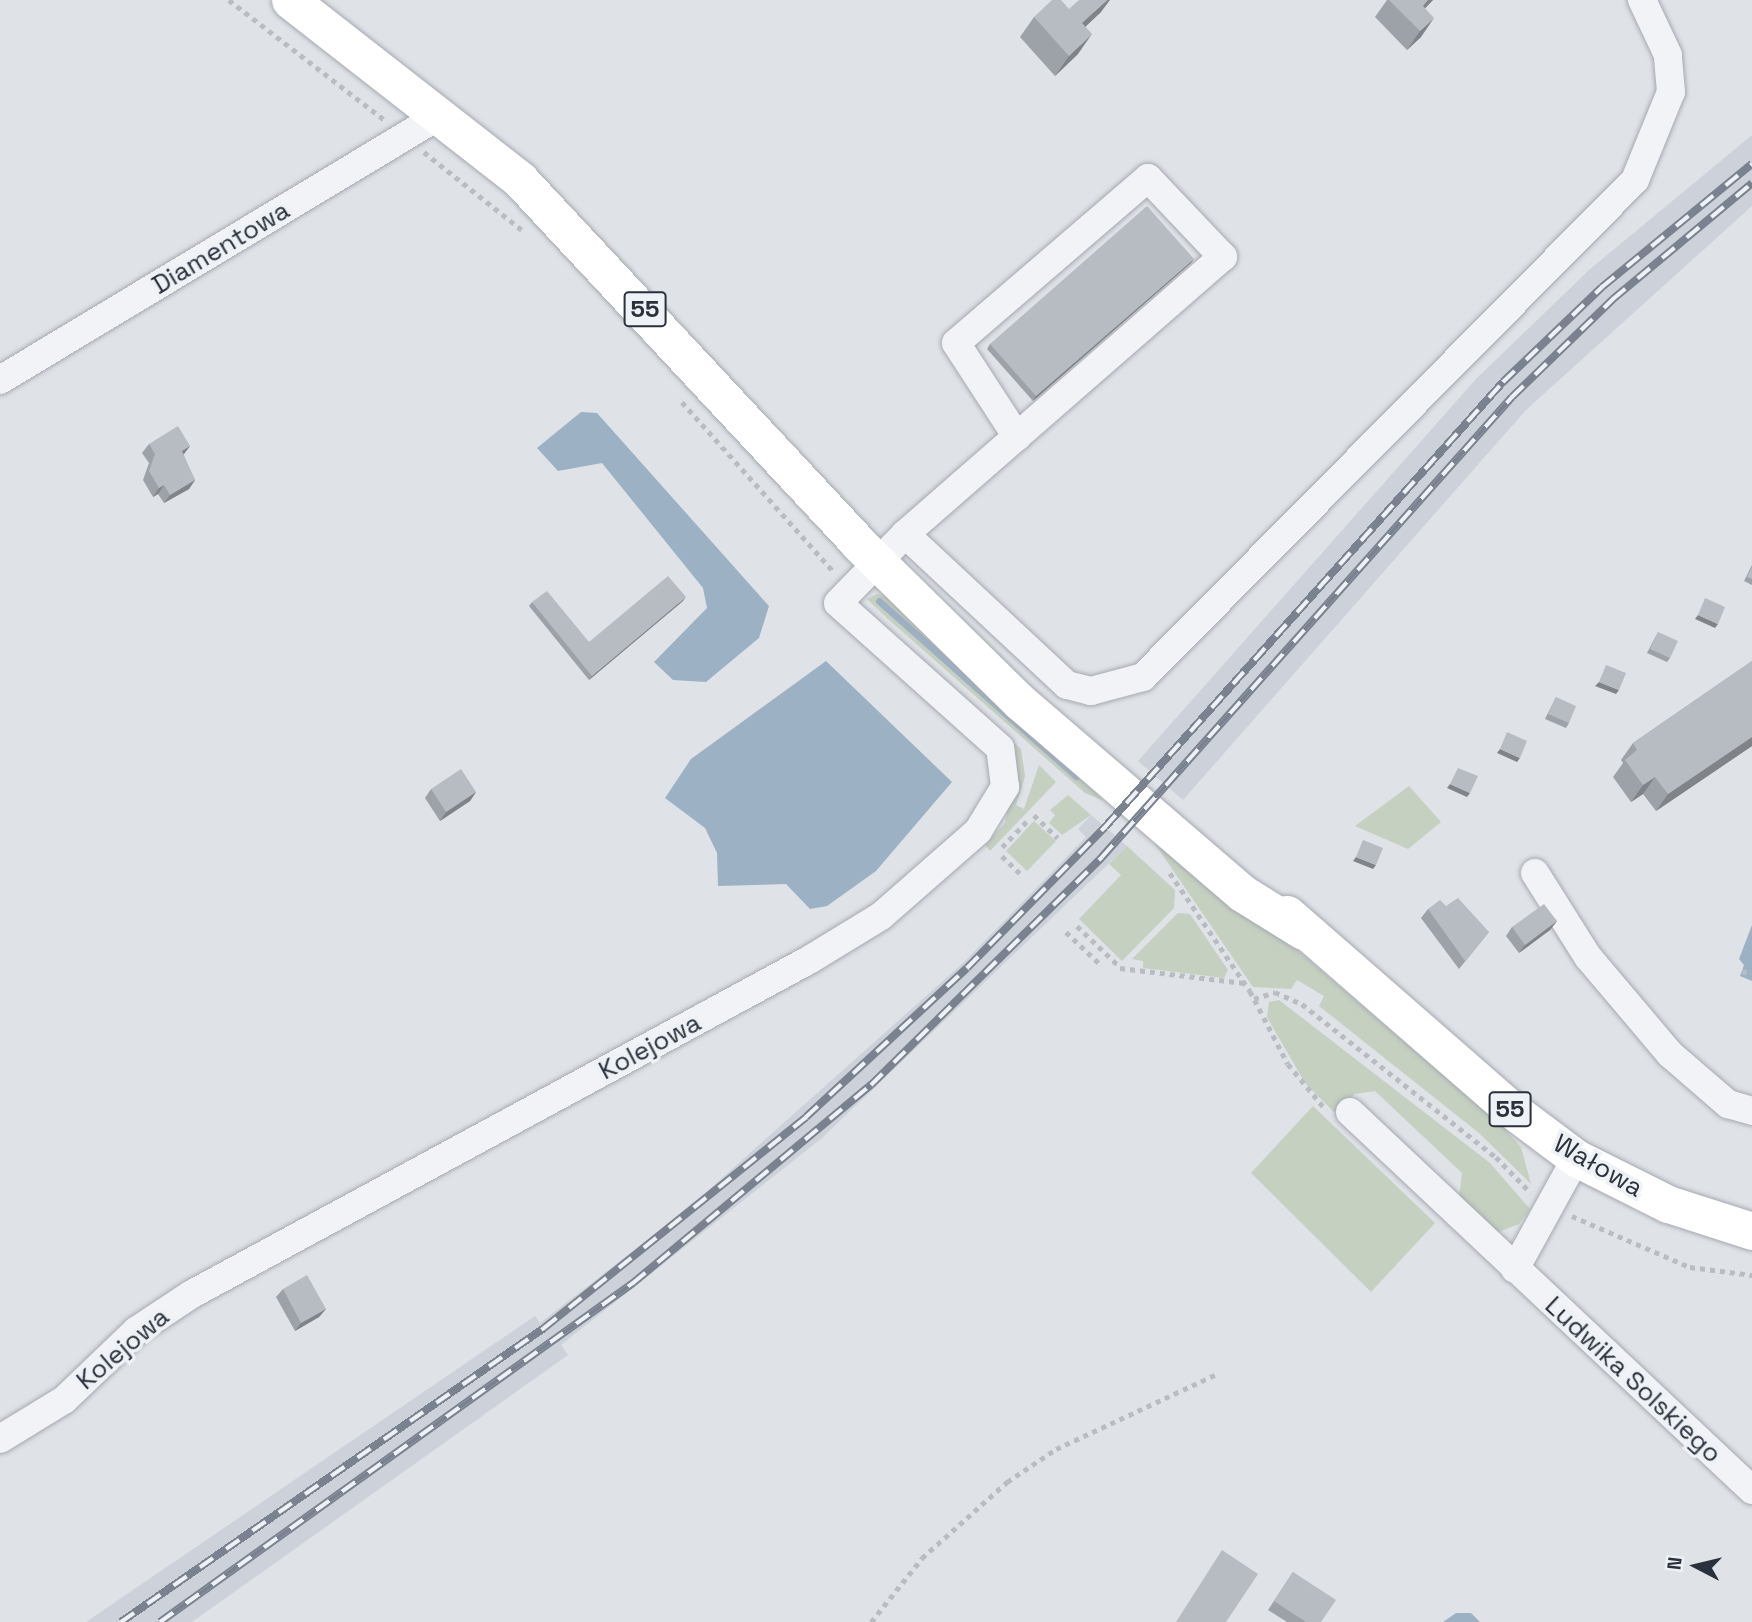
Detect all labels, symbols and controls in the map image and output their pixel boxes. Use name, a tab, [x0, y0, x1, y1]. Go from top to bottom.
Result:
street label: Diamentowa	[147, 195, 295, 301]
road number: 55	[622, 288, 668, 330]
street label: Kolejowa	[594, 1007, 706, 1087]
road number: 55	[1487, 1088, 1533, 1129]
street label: Wałowa	[1548, 1128, 1648, 1204]
street label: Ludwika Solskiego	[1538, 1290, 1728, 1470]
street label: Kolejowa	[70, 1301, 176, 1397]
north arrow	[1661, 1531, 1731, 1601]
text: N	[1661, 1556, 1688, 1571]

